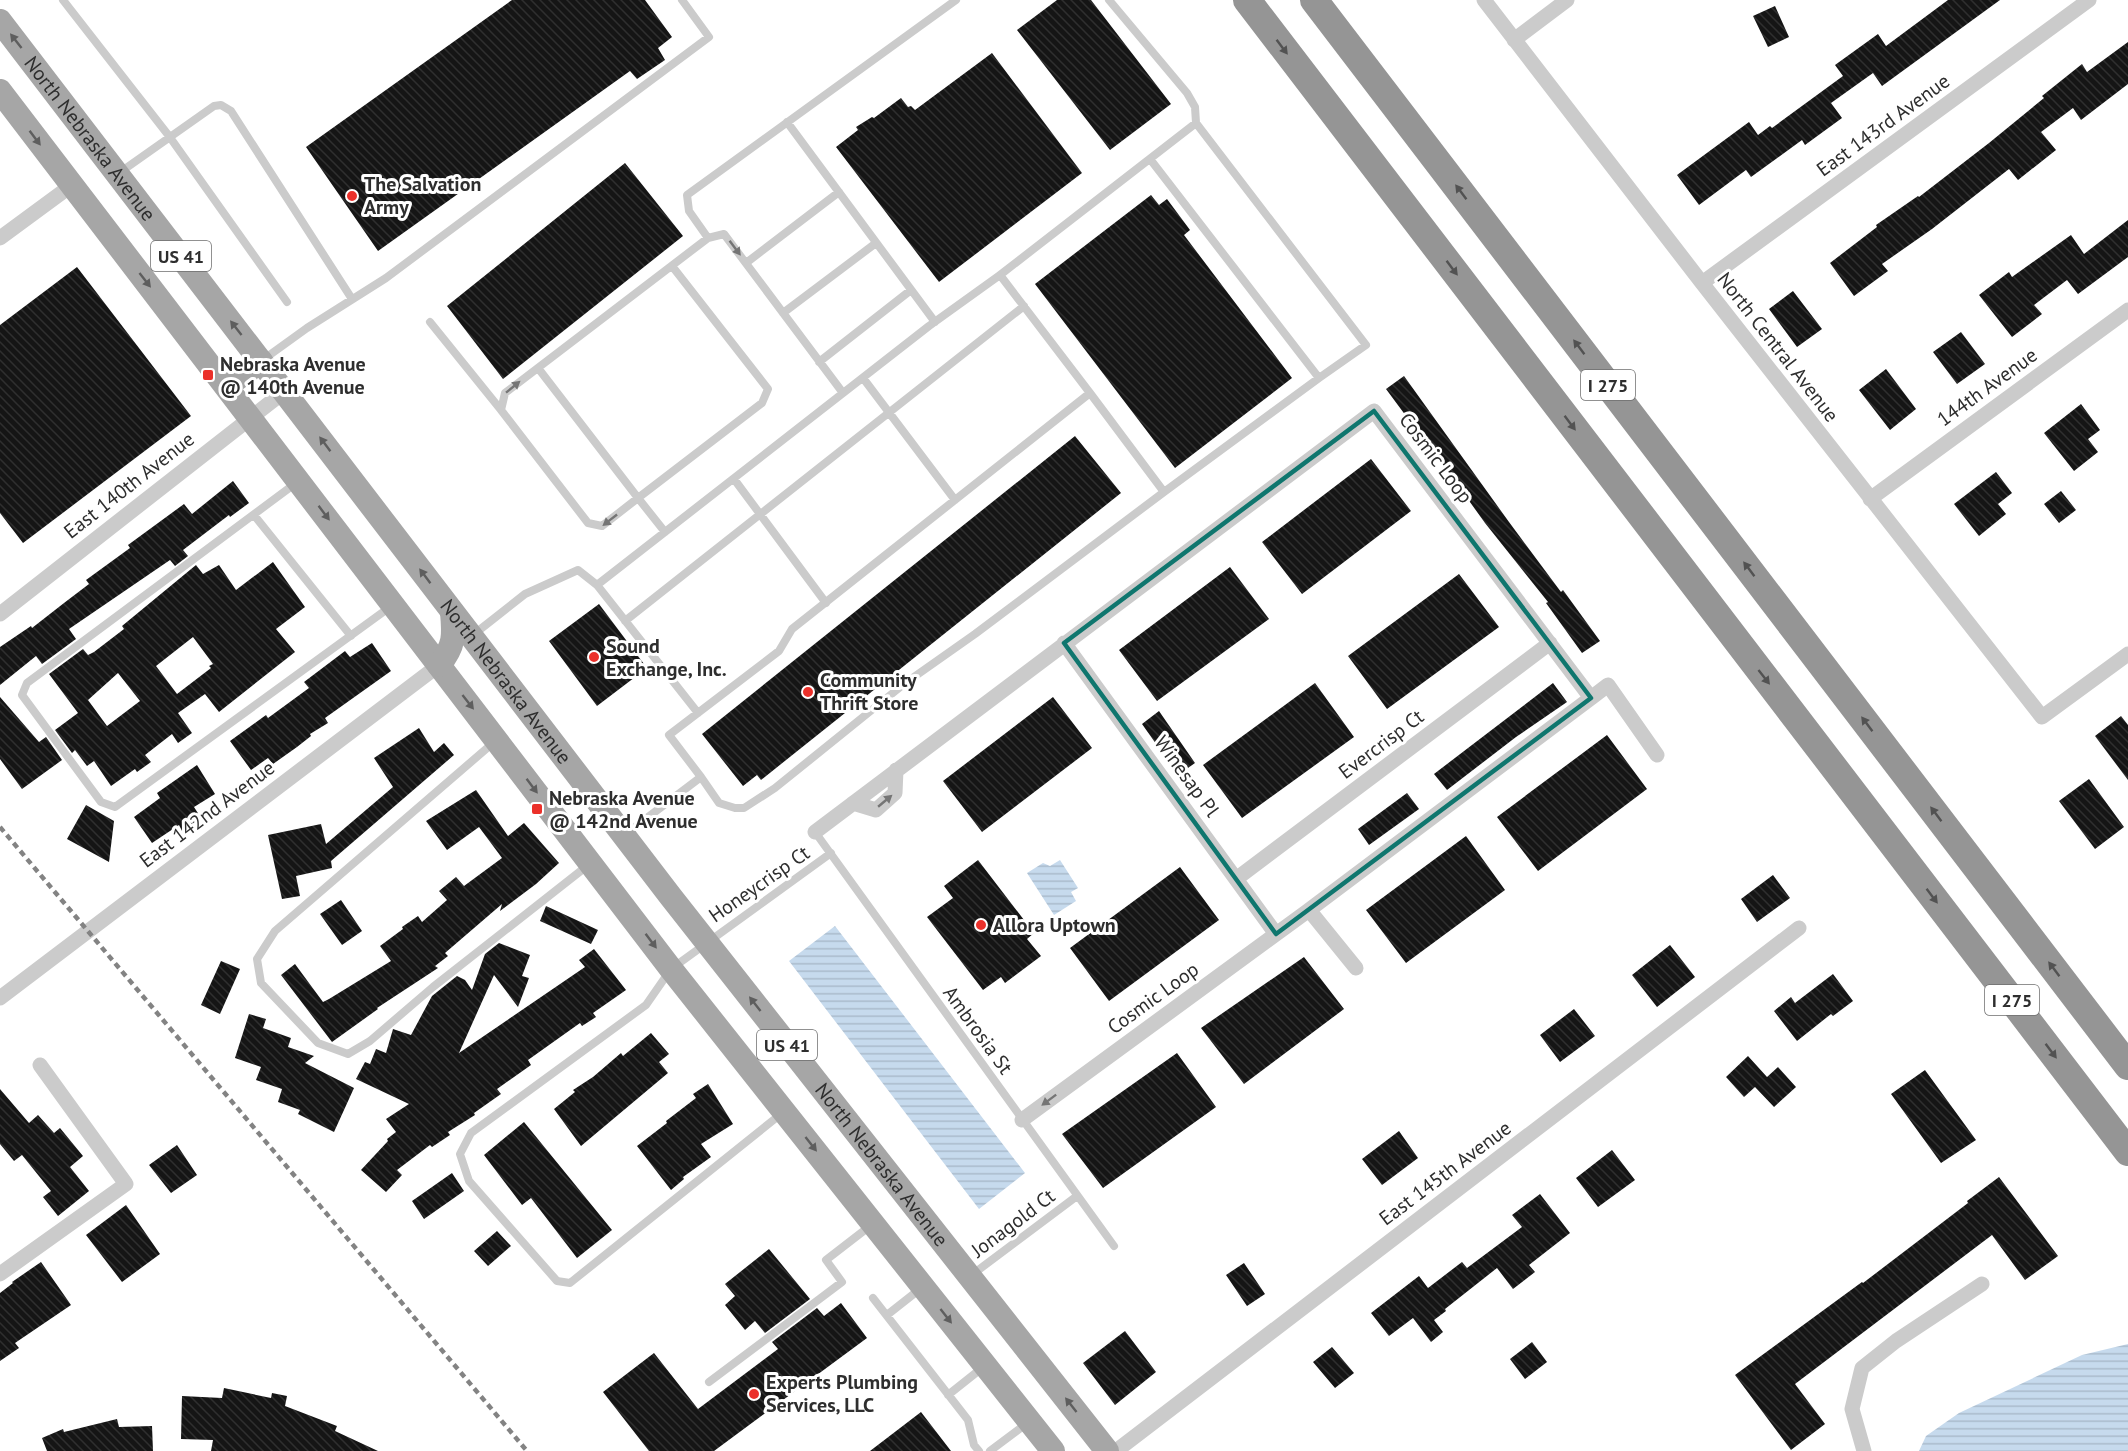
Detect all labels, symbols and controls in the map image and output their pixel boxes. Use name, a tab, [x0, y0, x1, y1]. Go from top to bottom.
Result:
one-way arrow	[11, 34, 23, 49]
one-way arrow	[1276, 39, 1288, 54]
street label: North Nebraska Avenue	[19, 51, 161, 226]
street label: East 143rd Avenue	[1811, 68, 1955, 182]
one-way arrow	[29, 130, 41, 145]
place label: The Salvation Army	[364, 171, 481, 220]
one-way arrow	[1455, 185, 1467, 200]
marker: The Salvation Army	[345, 189, 359, 203]
one-way arrow	[728, 240, 740, 255]
road number: US 41	[151, 241, 211, 271]
one-way arrow	[1445, 261, 1457, 276]
street label: North Central Avenue	[1711, 267, 1845, 427]
one-way arrow	[138, 272, 151, 288]
one-way arrow	[230, 320, 243, 336]
one-way arrow	[1574, 340, 1586, 355]
street label: 144th Avenue	[1932, 342, 2042, 432]
place label: Nebraska Avenue @ 140th Avenue	[220, 351, 366, 400]
marker: Nebraska Avenue @ 140th Avenue	[201, 368, 215, 382]
road number: I 275	[1581, 370, 1635, 400]
one-way arrow	[505, 381, 521, 394]
street label: Cosmic Loop	[1393, 408, 1479, 508]
one-way arrow	[1564, 415, 1576, 431]
street label: East 140th Avenue	[58, 426, 200, 544]
one-way arrow	[319, 437, 331, 453]
one-way arrow	[317, 506, 329, 521]
one-way arrow	[603, 513, 618, 525]
one-way arrow	[1742, 561, 1755, 577]
one-way arrow	[420, 569, 432, 584]
street label: North Nebraska Avenue	[434, 594, 577, 769]
place label: Sound Exchange, Inc.	[606, 633, 727, 682]
marker: Sound Exchange, Inc.	[587, 650, 601, 664]
place label: Community Thrift Store	[820, 667, 918, 716]
one-way arrow	[1758, 669, 1771, 685]
marker: Community Thrift Store	[801, 685, 815, 699]
one-way arrow	[462, 694, 474, 710]
street label: Evercrisp Ct	[1333, 703, 1429, 785]
one-way arrow	[1861, 716, 1873, 732]
street label: Winesap Pl	[1149, 730, 1225, 822]
street label: East 142nd Avenue	[134, 755, 280, 873]
one-way arrow	[526, 778, 539, 794]
place label: Nebraska Avenue @ 142nd Avenue	[549, 785, 698, 834]
one-way arrow	[877, 795, 893, 808]
marker: Nebraska Avenue @ 142nd Avenue	[530, 802, 544, 816]
one-way arrow	[1930, 807, 1942, 823]
street label: Honeycrisp Ct	[704, 840, 815, 928]
one-way arrow	[1926, 888, 1938, 903]
place label: Allora Uptown	[993, 912, 1116, 938]
marker: Allora Uptown	[974, 918, 988, 932]
one-way arrow	[644, 933, 657, 949]
street label: Cosmic Loop	[1102, 956, 1204, 1040]
one-way arrow	[2049, 962, 2061, 977]
street label: Ambrosia St	[937, 981, 1019, 1079]
road number: I 275	[1985, 985, 2039, 1015]
one-way arrow	[750, 997, 762, 1012]
road number: US 41	[757, 1030, 817, 1060]
one-way arrow	[2044, 1043, 2056, 1058]
street label: North Nebraska Avenue	[809, 1078, 954, 1252]
one-way arrow	[1042, 1094, 1057, 1106]
street label: East 145th Avenue	[1374, 1115, 1516, 1231]
one-way arrow	[804, 1136, 816, 1151]
street label: Jonagold Ct	[965, 1183, 1060, 1264]
one-way arrow	[940, 1308, 952, 1323]
place label: Experts Plumbing Services, LLC	[766, 1369, 918, 1418]
marker: Experts Plumbing Services, LLC	[747, 1387, 761, 1401]
one-way arrow	[1064, 1397, 1077, 1413]

